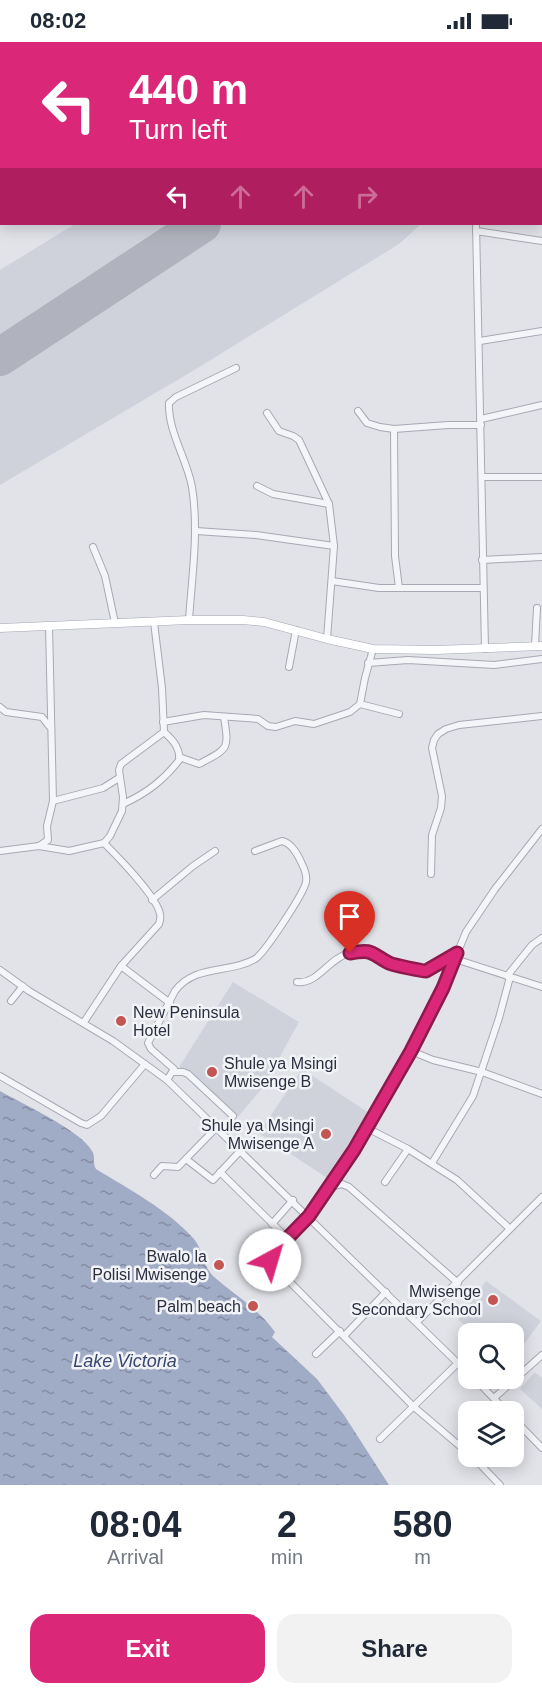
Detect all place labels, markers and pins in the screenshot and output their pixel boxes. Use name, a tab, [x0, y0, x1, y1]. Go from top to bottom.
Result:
pin	[324, 891, 375, 953]
place label: New Peninsula Hotel	[133, 1004, 240, 1039]
marker: New Peninsula Hotel	[114, 1014, 128, 1028]
place label: Shule ya Msingi Mwisenge B	[224, 1055, 337, 1090]
marker: Shule ya Msingi Mwisenge B	[205, 1065, 219, 1079]
place label: Shule ya Msingi Mwisenge A	[201, 1117, 314, 1152]
marker: Shule ya Msingi Mwisenge A	[319, 1127, 333, 1141]
place label: Bwalo la Polisi Mwisenge	[92, 1248, 207, 1283]
marker: Bwalo la Polisi Mwisenge	[212, 1258, 226, 1272]
place label: Mwisenge Secondary School	[351, 1283, 481, 1318]
marker: Mwisenge Secondary School	[486, 1293, 500, 1307]
place label: Palm beach	[157, 1298, 241, 1315]
marker: Palm beach	[246, 1299, 260, 1313]

